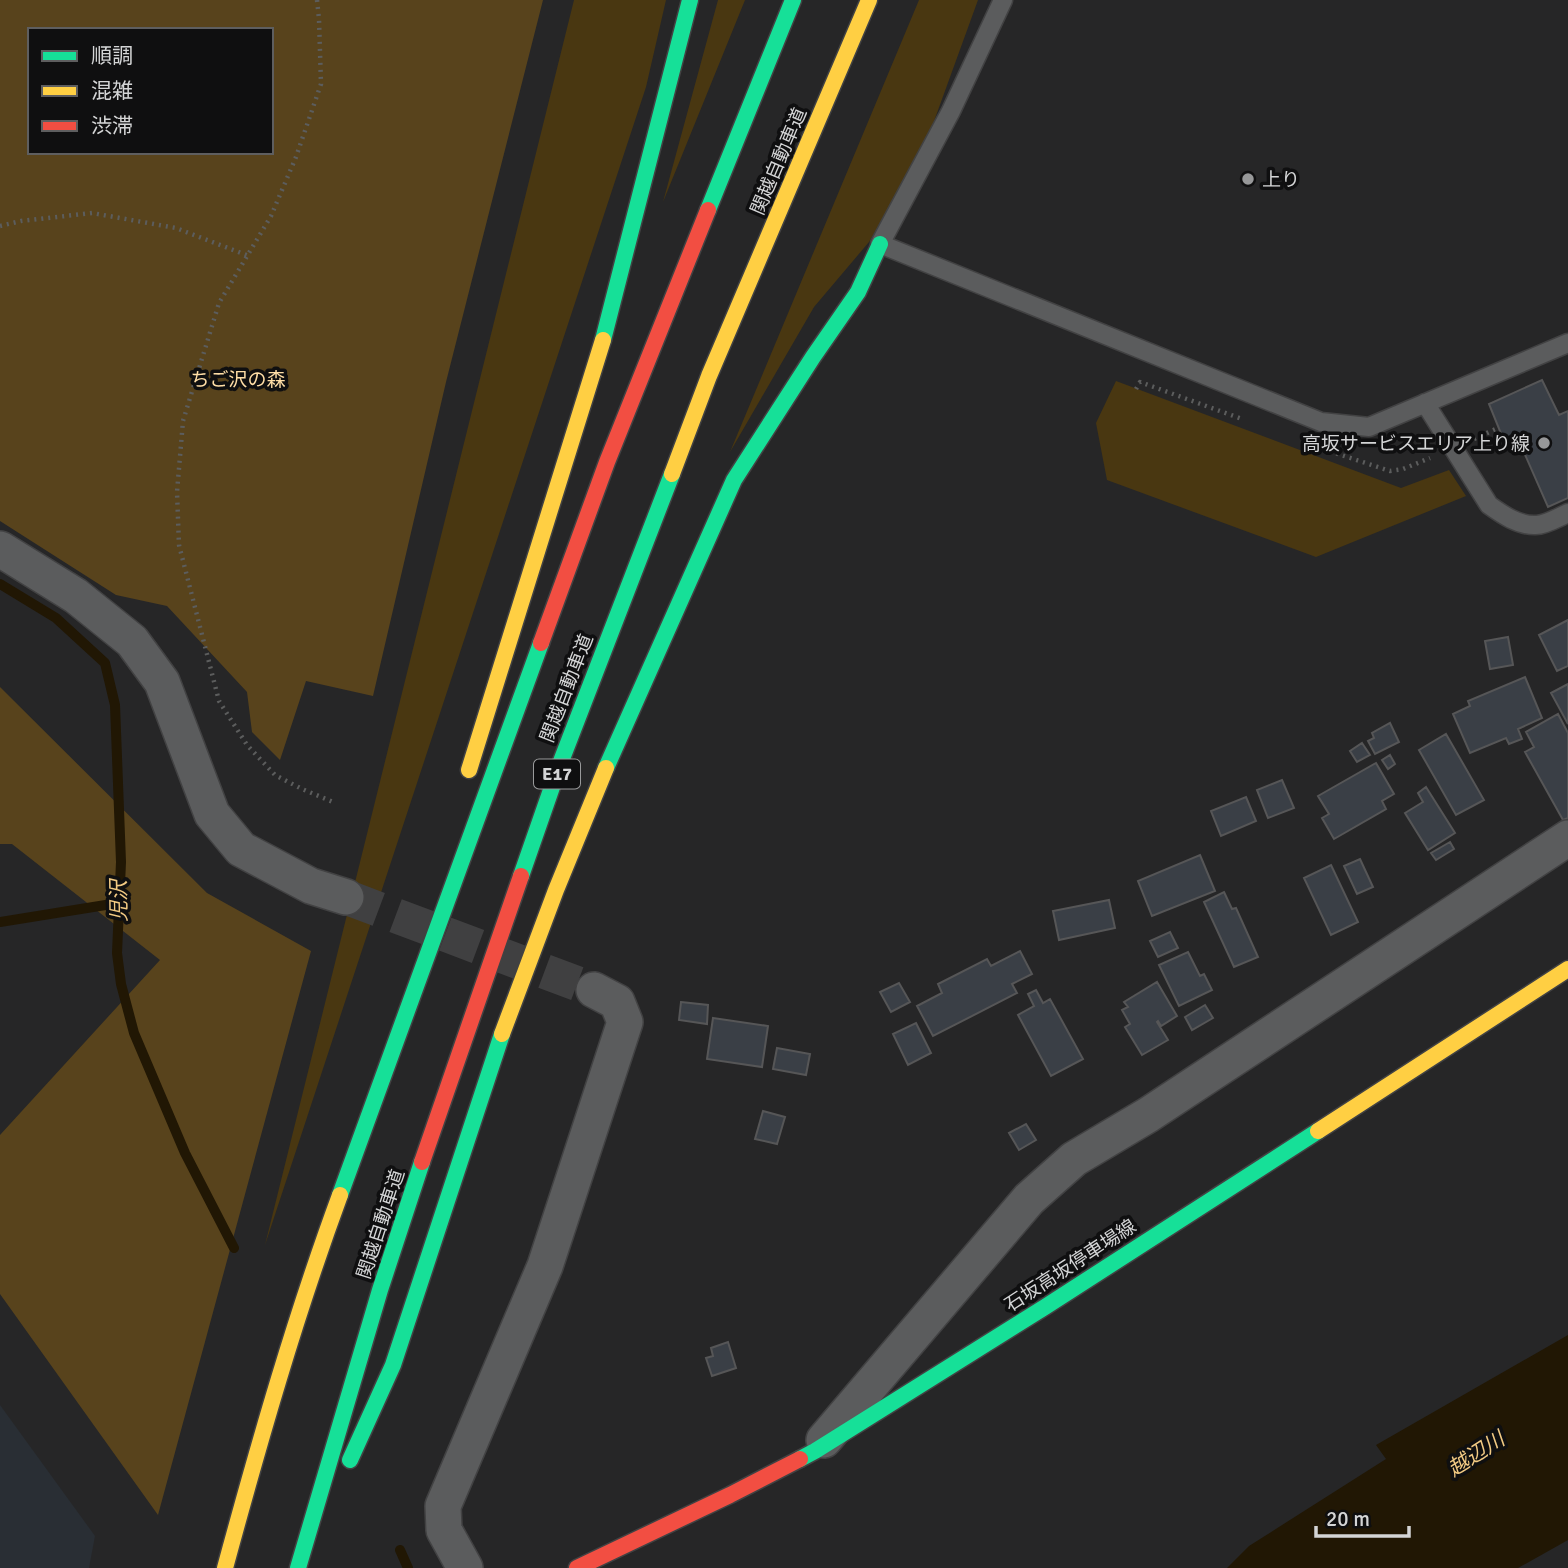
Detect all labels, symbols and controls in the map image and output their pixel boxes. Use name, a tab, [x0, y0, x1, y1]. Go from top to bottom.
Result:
legend	[28, 28, 273, 154]
text: 順調	[91, 43, 133, 69]
text: 混雑	[91, 78, 133, 104]
street label: 関越自動車道	[746, 104, 812, 219]
text: 渋滞	[91, 113, 133, 139]
place label: 上り	[1262, 168, 1300, 192]
marker: 上り	[1240, 171, 1256, 187]
park label: ちご沢の森	[190, 368, 286, 392]
place label: 高坂サービスエリア上り線	[1302, 432, 1530, 456]
marker: 高坂サービスエリア上り線	[1536, 435, 1552, 451]
street label: 関越自動車道	[535, 631, 599, 746]
road number: E17	[534, 760, 580, 788]
water label: 児沢	[106, 877, 132, 922]
street label: 関越自動車道	[352, 1166, 410, 1282]
street label: 石坂高坂停車場線	[1000, 1214, 1141, 1317]
water label: 越辺川	[1443, 1425, 1511, 1482]
scale bar	[1316, 1494, 1409, 1538]
text: 20 m	[1326, 1506, 1370, 1532]

